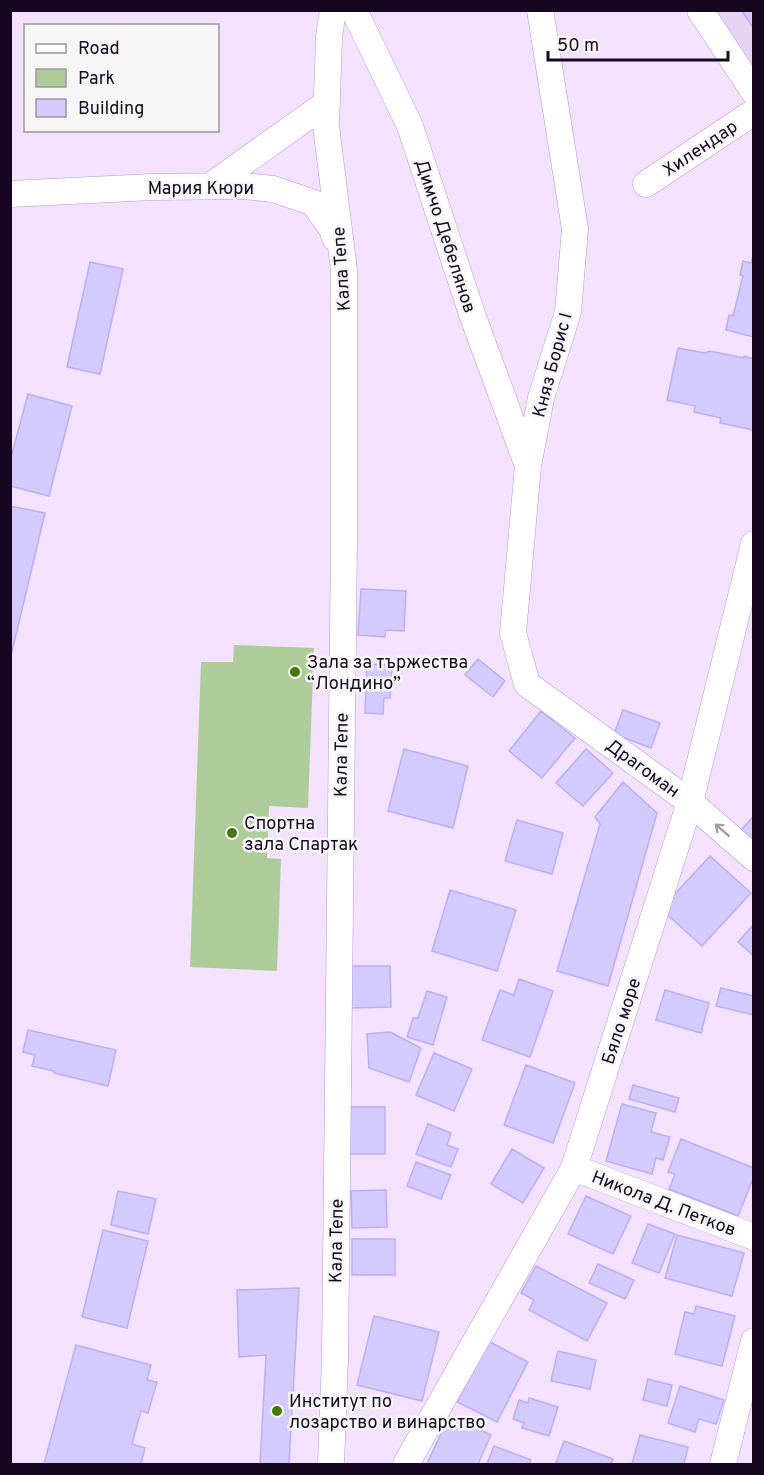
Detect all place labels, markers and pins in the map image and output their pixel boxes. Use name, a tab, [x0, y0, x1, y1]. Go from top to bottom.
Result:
place label: Зала за тържества “Лондино”	[307, 652, 468, 696]
marker: Зала за тържества “Лондино”	[288, 665, 302, 679]
place label: Спортна зала Спартак	[244, 813, 358, 857]
marker: Спортна зала Спартак	[225, 826, 239, 840]
place label: Институт по лозарство и винарство	[289, 1391, 485, 1435]
marker: Институт по лозарство и винарство	[270, 1404, 284, 1418]

